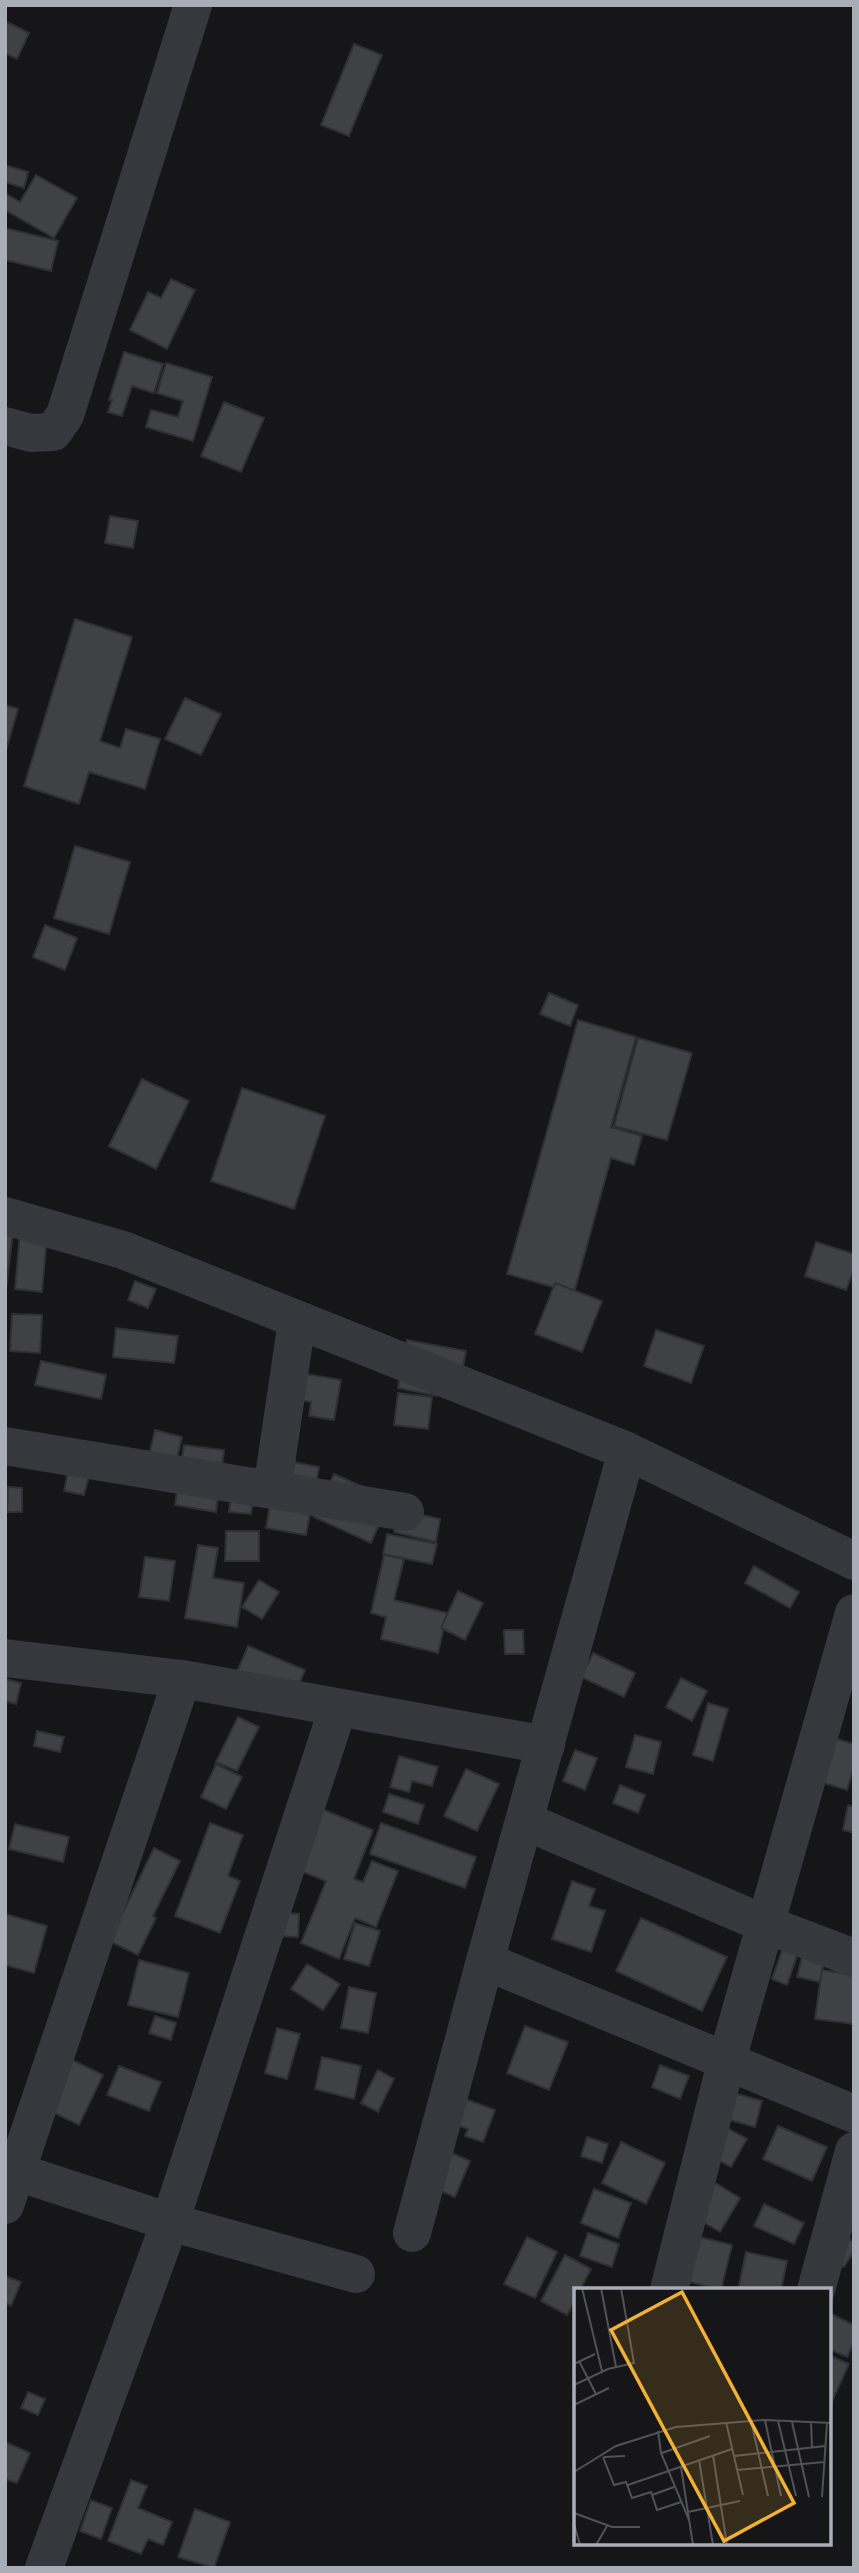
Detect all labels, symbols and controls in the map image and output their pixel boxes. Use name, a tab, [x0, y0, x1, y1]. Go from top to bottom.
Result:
inset map	[574, 2288, 831, 2545]

